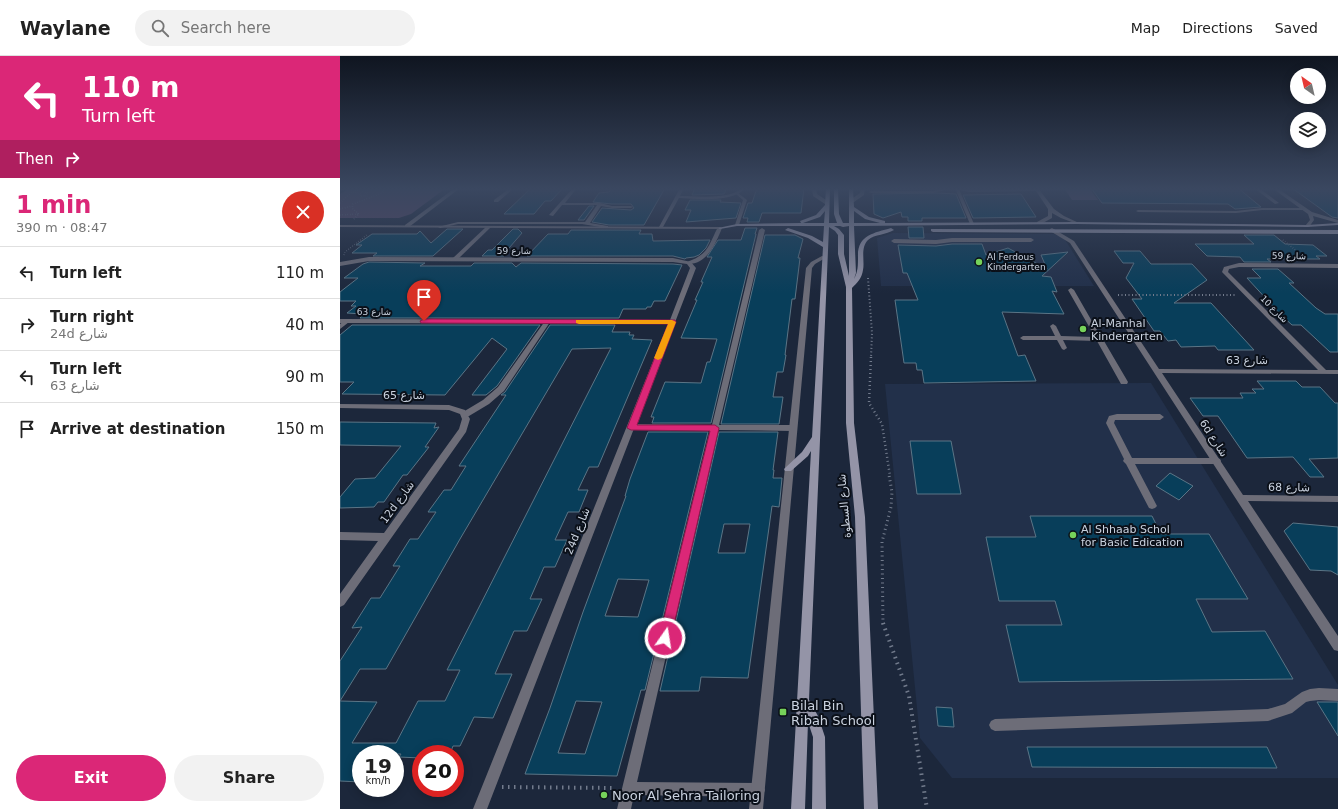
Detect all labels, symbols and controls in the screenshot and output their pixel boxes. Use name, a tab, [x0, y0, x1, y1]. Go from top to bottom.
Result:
search box	[135, 10, 415, 46]
text: Waylane	[20, 17, 111, 39]
icon: search	[149, 17, 171, 39]
text: Search here	[181, 19, 271, 37]
text: Map	[1131, 20, 1160, 36]
text: Directions	[1182, 20, 1253, 36]
text: Saved	[1275, 20, 1318, 36]
north arrow	[1290, 68, 1326, 104]
map controls	[1290, 68, 1326, 148]
text: 110 m	[82, 71, 179, 104]
icon: left	[16, 72, 68, 124]
text: Turn left	[82, 105, 155, 126]
button: layers	[1290, 112, 1326, 148]
icon: right	[61, 148, 83, 170]
text: Then	[16, 150, 53, 168]
text: 1 min	[16, 191, 91, 219]
button: close	[282, 191, 324, 233]
text: 390 m · 08:47	[16, 220, 107, 235]
street label: شارع 59	[497, 246, 531, 256]
street label: شارع 59	[1272, 251, 1306, 261]
place label: Al Ferdous Kindergarten	[987, 252, 1046, 272]
marker: Al Ferdous Kindergarten	[974, 257, 984, 267]
icon: left	[16, 262, 38, 284]
text: Turn left	[50, 264, 122, 282]
text: 110 m	[276, 264, 324, 282]
pin	[407, 280, 441, 321]
icon: arrive	[413, 286, 435, 308]
street label: شارع 10	[1258, 293, 1290, 325]
street label: شارع 63	[357, 307, 391, 317]
text: Turn right	[50, 308, 134, 326]
icon: right	[16, 314, 38, 336]
text: 40 m	[286, 316, 324, 334]
place label: Al-Manhal Kindergarten	[1091, 317, 1163, 343]
marker: Al-Manhal Kindergarten	[1078, 324, 1088, 334]
text: 24d شارع	[50, 326, 108, 341]
street label: شارع 63	[1226, 354, 1268, 367]
text: Turn left	[50, 360, 122, 378]
icon: left	[16, 366, 38, 388]
text: 90 m	[286, 368, 324, 386]
text: شارع 63	[50, 378, 100, 393]
street label: شارع 65	[383, 389, 425, 402]
street label: 6d شارع	[1197, 417, 1230, 459]
icon: arrive	[16, 418, 38, 440]
text: Arrive at destination	[50, 420, 225, 438]
text: 150 m	[276, 420, 324, 438]
street label: شارع السطوة	[835, 473, 854, 539]
street label: 12d شارع	[378, 479, 417, 526]
street label: شارع 68	[1268, 481, 1310, 494]
street label: 24d شارع	[562, 506, 593, 556]
place label: Al Shhaab Schol for Basic Edication	[1081, 523, 1183, 549]
marker: Al Shhaab Schol for Basic Edication	[1068, 530, 1078, 540]
position arrow	[644, 617, 686, 659]
place label: Bilal Bin Ribah School	[791, 698, 875, 728]
marker: Bilal Bin Ribah School	[778, 707, 788, 717]
speed limit sign: 20	[412, 745, 464, 797]
text: 19	[364, 754, 392, 778]
button: Exit	[16, 755, 166, 801]
button: Share	[174, 755, 324, 801]
text: km/h	[365, 775, 391, 786]
place label: Noor Al Sehra Tailoring	[612, 788, 760, 803]
marker: Noor Al Sehra Tailoring	[599, 790, 609, 800]

